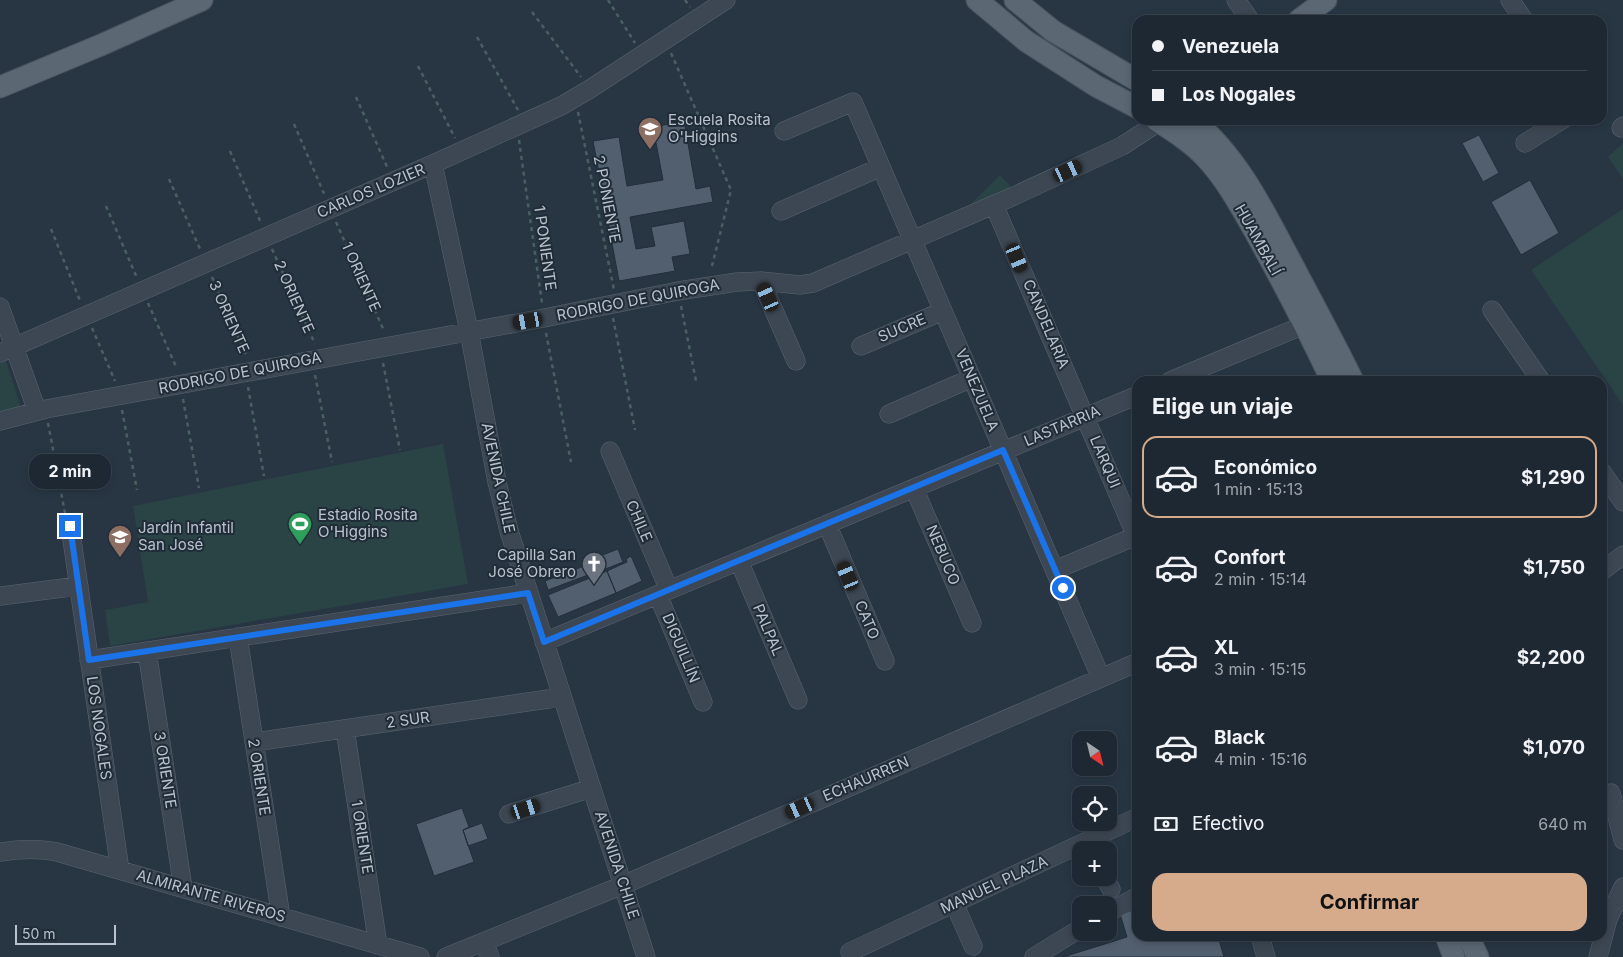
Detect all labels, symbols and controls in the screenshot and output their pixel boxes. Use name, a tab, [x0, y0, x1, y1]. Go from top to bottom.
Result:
text: Venezuela	[1182, 35, 1279, 58]
text: Los Nogales	[1182, 83, 1296, 106]
place label: Escuela Rosita O'Higgins	[668, 110, 771, 146]
school or university icon: Escuela Rosita O'Higgins	[637, 116, 663, 150]
street label: 2 PONIENTE	[590, 154, 625, 244]
car	[1051, 158, 1084, 184]
street label: CARLOS LOZIER	[314, 159, 428, 222]
street label: HUAMBALÍ	[1231, 201, 1286, 279]
street label: 1 PONIENTE	[530, 204, 561, 292]
street label: 1 ORIENTE	[338, 239, 385, 315]
car	[1004, 241, 1029, 275]
street label: 2 ORIENTE	[270, 258, 319, 336]
street label: RODRIGO DE QUIROGA	[555, 274, 721, 325]
street label: CANDELARIA	[1019, 276, 1074, 371]
street label: 3 ORIENTE	[205, 277, 254, 356]
car	[755, 280, 780, 314]
street label: SUCRE	[875, 309, 929, 346]
car	[511, 311, 544, 331]
street label: VENEZUELA	[951, 346, 1003, 434]
street label: RODRIGO DE QUIROGA	[157, 347, 323, 398]
text: Elige un viaje	[1152, 393, 1293, 419]
street label: LASTARRIA	[1021, 401, 1103, 450]
street label: AVENIDA CHILE	[477, 421, 519, 535]
street label: LARQUI	[1086, 433, 1125, 491]
callout: 2 min	[29, 454, 111, 488]
icon: car	[1154, 455, 1199, 500]
text: Económico	[1214, 456, 1317, 479]
text: 2 min	[49, 461, 91, 481]
text: $1,290	[1521, 466, 1585, 489]
text: 1 min · 15:13	[1214, 479, 1303, 499]
street label: CHILE	[622, 497, 657, 545]
place label: Estadio Rosita O'Higgins	[318, 505, 418, 541]
sports icon: Estadio Rosita O'Higgins	[287, 511, 313, 545]
route end	[59, 515, 81, 537]
place label: Jardín Infantil San José	[138, 518, 234, 554]
street label: NEBUCO	[922, 522, 965, 588]
school or university icon: Jardín Infantil San José	[107, 524, 133, 558]
place label: Capilla San José Obrero	[488, 545, 576, 581]
icon: car	[1154, 545, 1199, 590]
text: Confort	[1214, 546, 1285, 569]
church icon: Capilla San José Obrero	[581, 551, 607, 585]
text: $1,750	[1523, 556, 1585, 579]
car	[835, 559, 860, 593]
text: 2 min · 15:14	[1214, 569, 1307, 589]
route start	[1052, 577, 1074, 599]
street label: CATO	[851, 597, 884, 642]
street label: PALPAL	[749, 601, 788, 659]
street label: DIGUILLÍN	[658, 610, 705, 685]
icon: car	[1154, 635, 1199, 680]
text: XL	[1214, 636, 1239, 659]
text: $2,200	[1517, 646, 1585, 669]
text: 3 min · 15:15	[1214, 659, 1306, 679]
street label: LOS NOGALES	[83, 675, 116, 781]
street label: 2 SUR	[385, 707, 431, 732]
icon: car	[1154, 725, 1199, 770]
text: Black	[1214, 726, 1265, 749]
street label: 3 ORIENTE	[150, 730, 181, 810]
north arrow	[1072, 731, 1118, 776]
map controls	[1072, 731, 1117, 941]
text: $1,070	[1523, 736, 1585, 759]
street label: 2 ORIENTE	[244, 737, 275, 817]
text: 4 min · 15:16	[1214, 749, 1307, 769]
street label: ECHAURREN	[820, 752, 912, 805]
button: locate	[1072, 786, 1117, 831]
car	[783, 795, 816, 821]
car	[509, 797, 542, 821]
street label: 1 ORIENTE	[347, 799, 378, 875]
street label: AVENIDA CHILE	[591, 808, 644, 921]
icon: cash	[1152, 810, 1180, 838]
text: Efectivo	[1192, 812, 1264, 835]
text: 640 m	[1538, 814, 1587, 834]
button: +	[1072, 841, 1117, 886]
street label: MANUEL PLAZA	[937, 851, 1050, 918]
street label: ALMIRANTE RIVEROS	[134, 865, 288, 926]
button: Confirmar	[1152, 873, 1587, 931]
button: −	[1072, 896, 1117, 941]
scale bar	[15, 922, 116, 945]
text: 50 m	[22, 925, 56, 942]

